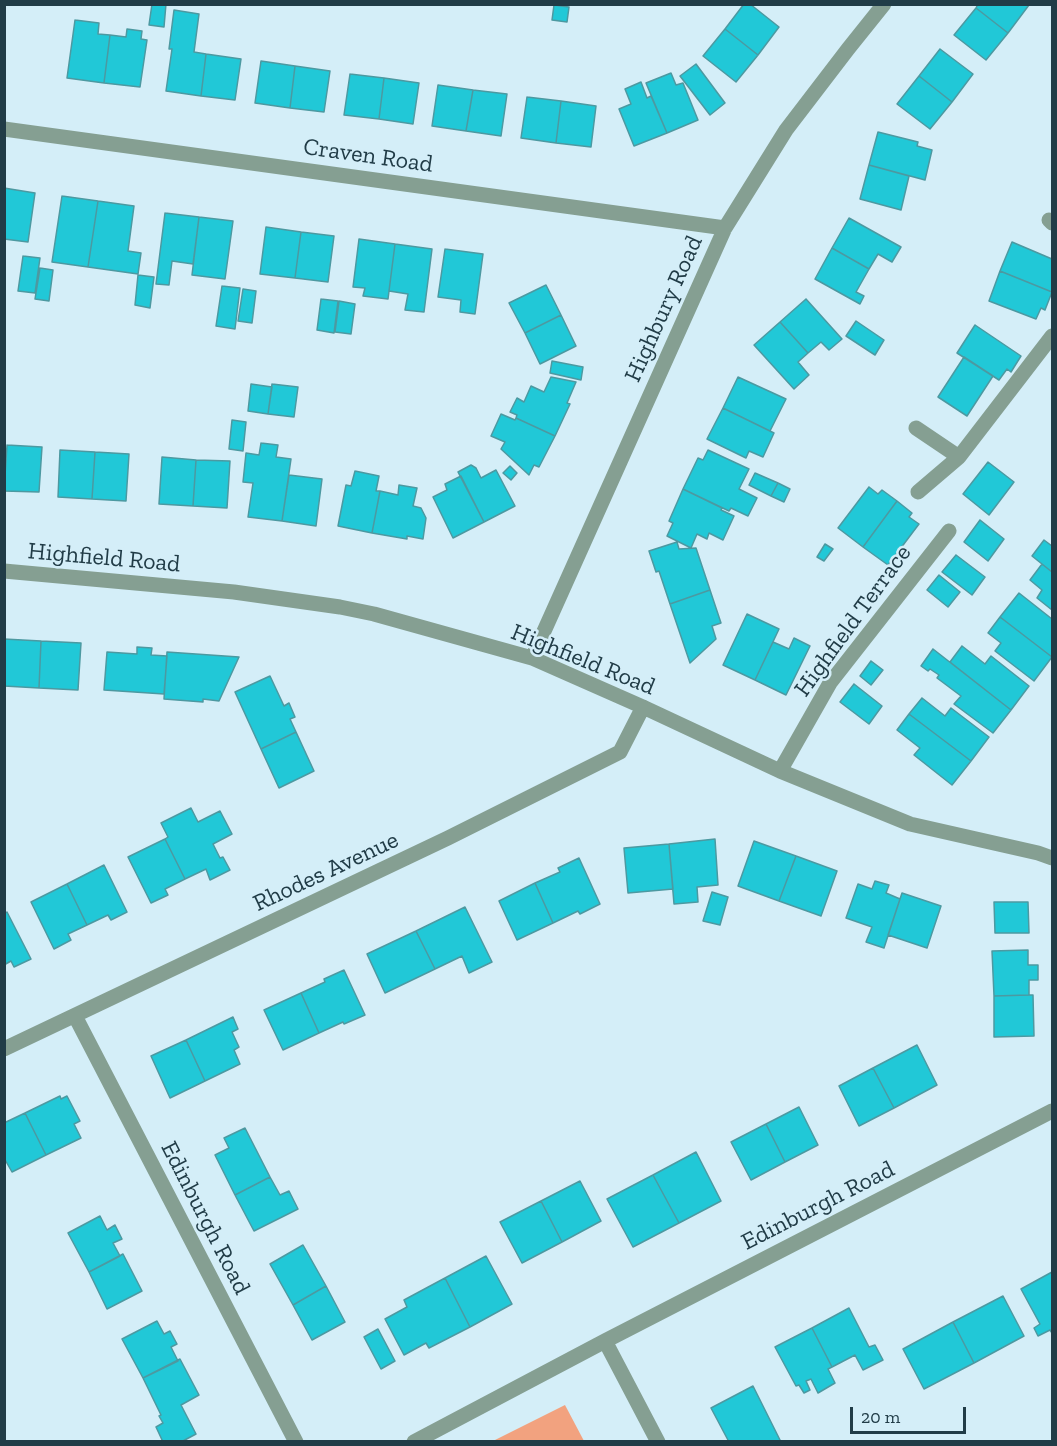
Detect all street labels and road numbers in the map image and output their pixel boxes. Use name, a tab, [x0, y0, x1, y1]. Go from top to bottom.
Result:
street label: Craven Road	[301, 133, 435, 179]
street label: Highbury Road	[619, 231, 709, 387]
street label: Highfield Road	[27, 537, 181, 579]
street label: Highfield Terrace	[788, 540, 918, 702]
street label: Highfield Road	[507, 618, 659, 702]
street label: Rhodes Avenue	[249, 826, 403, 918]
street label: Edinburgh Road	[154, 1137, 256, 1299]
street label: Edinburgh Road	[737, 1155, 899, 1257]

